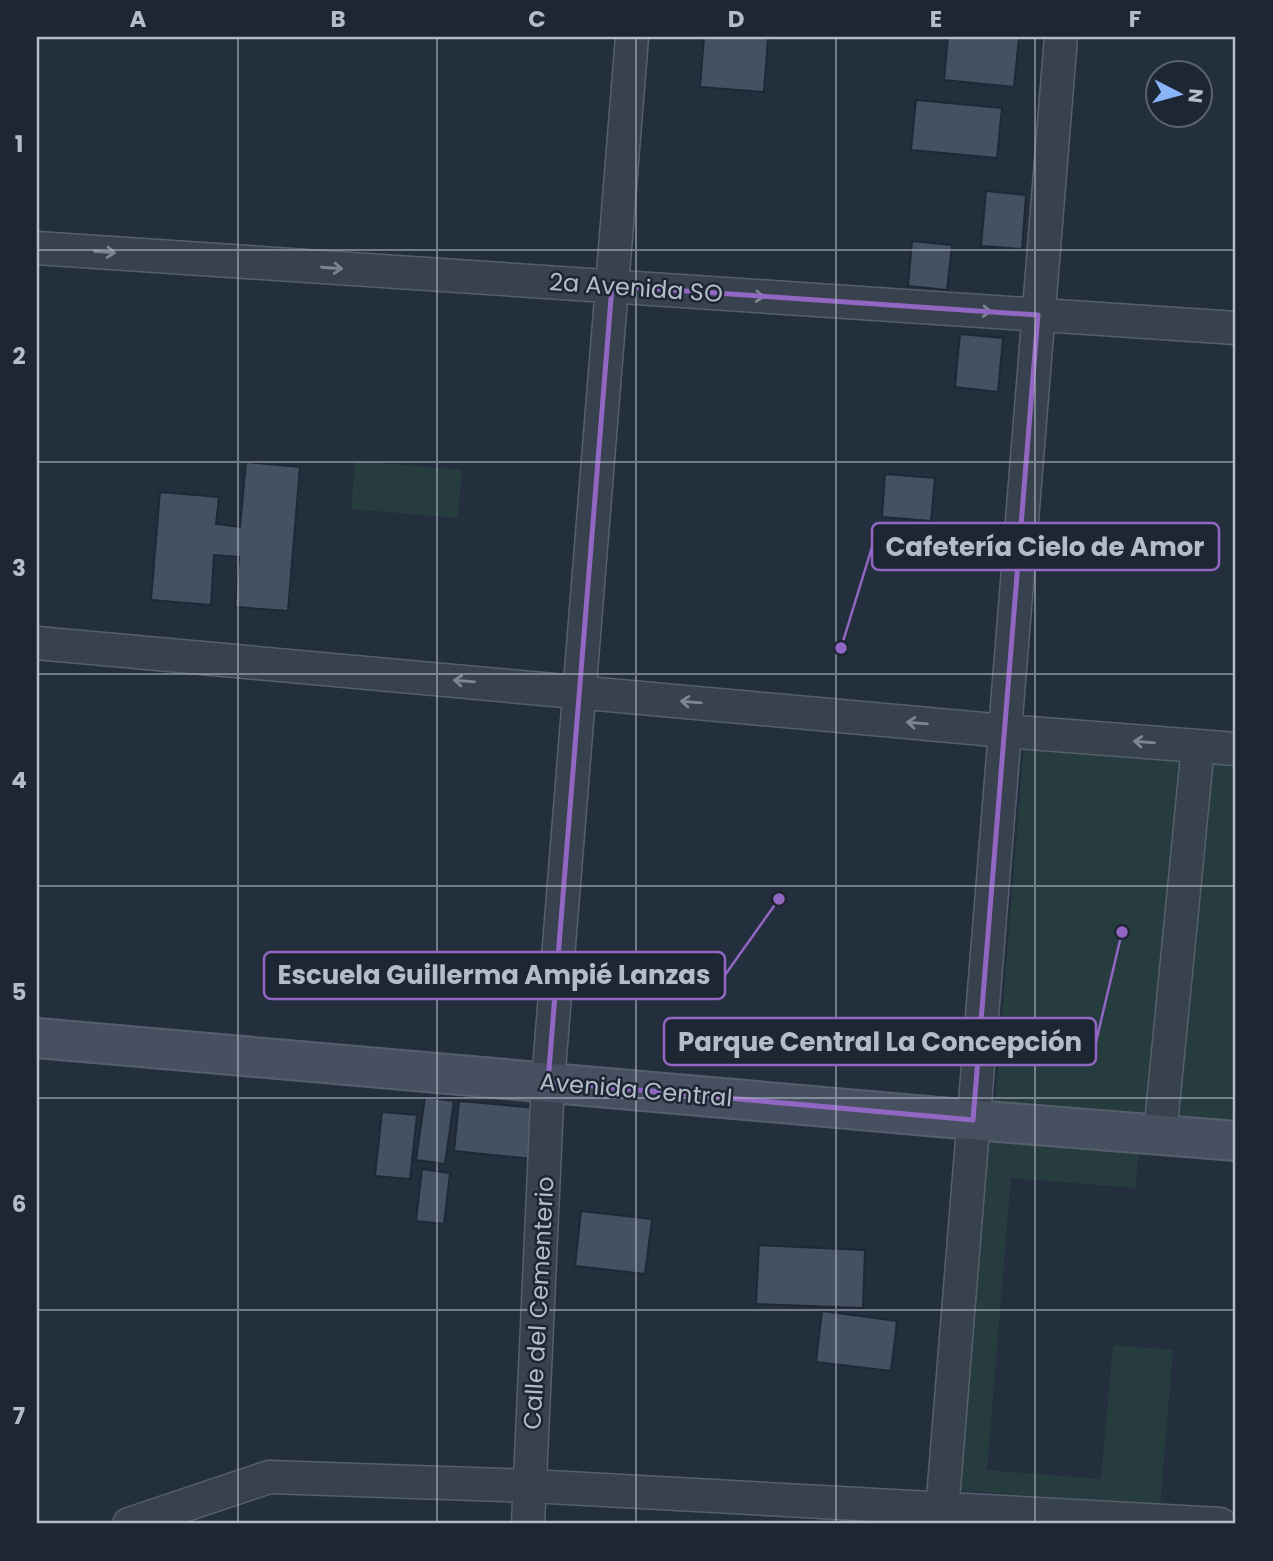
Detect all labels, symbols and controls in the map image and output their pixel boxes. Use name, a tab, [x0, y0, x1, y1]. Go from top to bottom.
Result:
text: A	[130, 3, 147, 35]
text: B	[330, 3, 346, 35]
text: C	[528, 3, 546, 35]
text: D	[728, 3, 744, 35]
text: E	[930, 3, 942, 35]
text: F	[1129, 3, 1141, 35]
north arrow	[1144, 60, 1214, 130]
text: N	[1181, 87, 1210, 104]
text: 1	[15, 128, 23, 160]
one-way arrow	[93, 246, 116, 259]
one-way arrow	[320, 261, 343, 274]
street label: 2a Avenida SO	[548, 265, 724, 310]
one-way arrow	[743, 290, 765, 303]
one-way arrow	[970, 305, 992, 318]
text: 2	[12, 340, 26, 372]
callout: Cafetería Cielo de Amor	[872, 523, 1219, 570]
text: Cafetería Cielo de Amor	[886, 529, 1204, 565]
text: 3	[12, 552, 26, 584]
one-way arrow	[453, 674, 476, 687]
one-way arrow	[680, 695, 702, 708]
one-way arrow	[906, 716, 929, 729]
one-way arrow	[1133, 735, 1156, 748]
text: 4	[11, 764, 27, 796]
callout: Escuela Guillerma Ampié Lanzas	[264, 952, 725, 999]
text: Escuela Guillerma Ampié Lanzas	[277, 957, 711, 993]
text: 5	[12, 976, 26, 1008]
callout: Parque Central La Concepción	[664, 1018, 1096, 1065]
text: Parque Central La Concepción	[678, 1024, 1082, 1060]
street label: Avenida Central	[538, 1065, 734, 1114]
street label: Calle del Cementerio	[515, 1176, 562, 1430]
text: 6	[12, 1188, 26, 1220]
text: 7	[13, 1400, 25, 1432]

